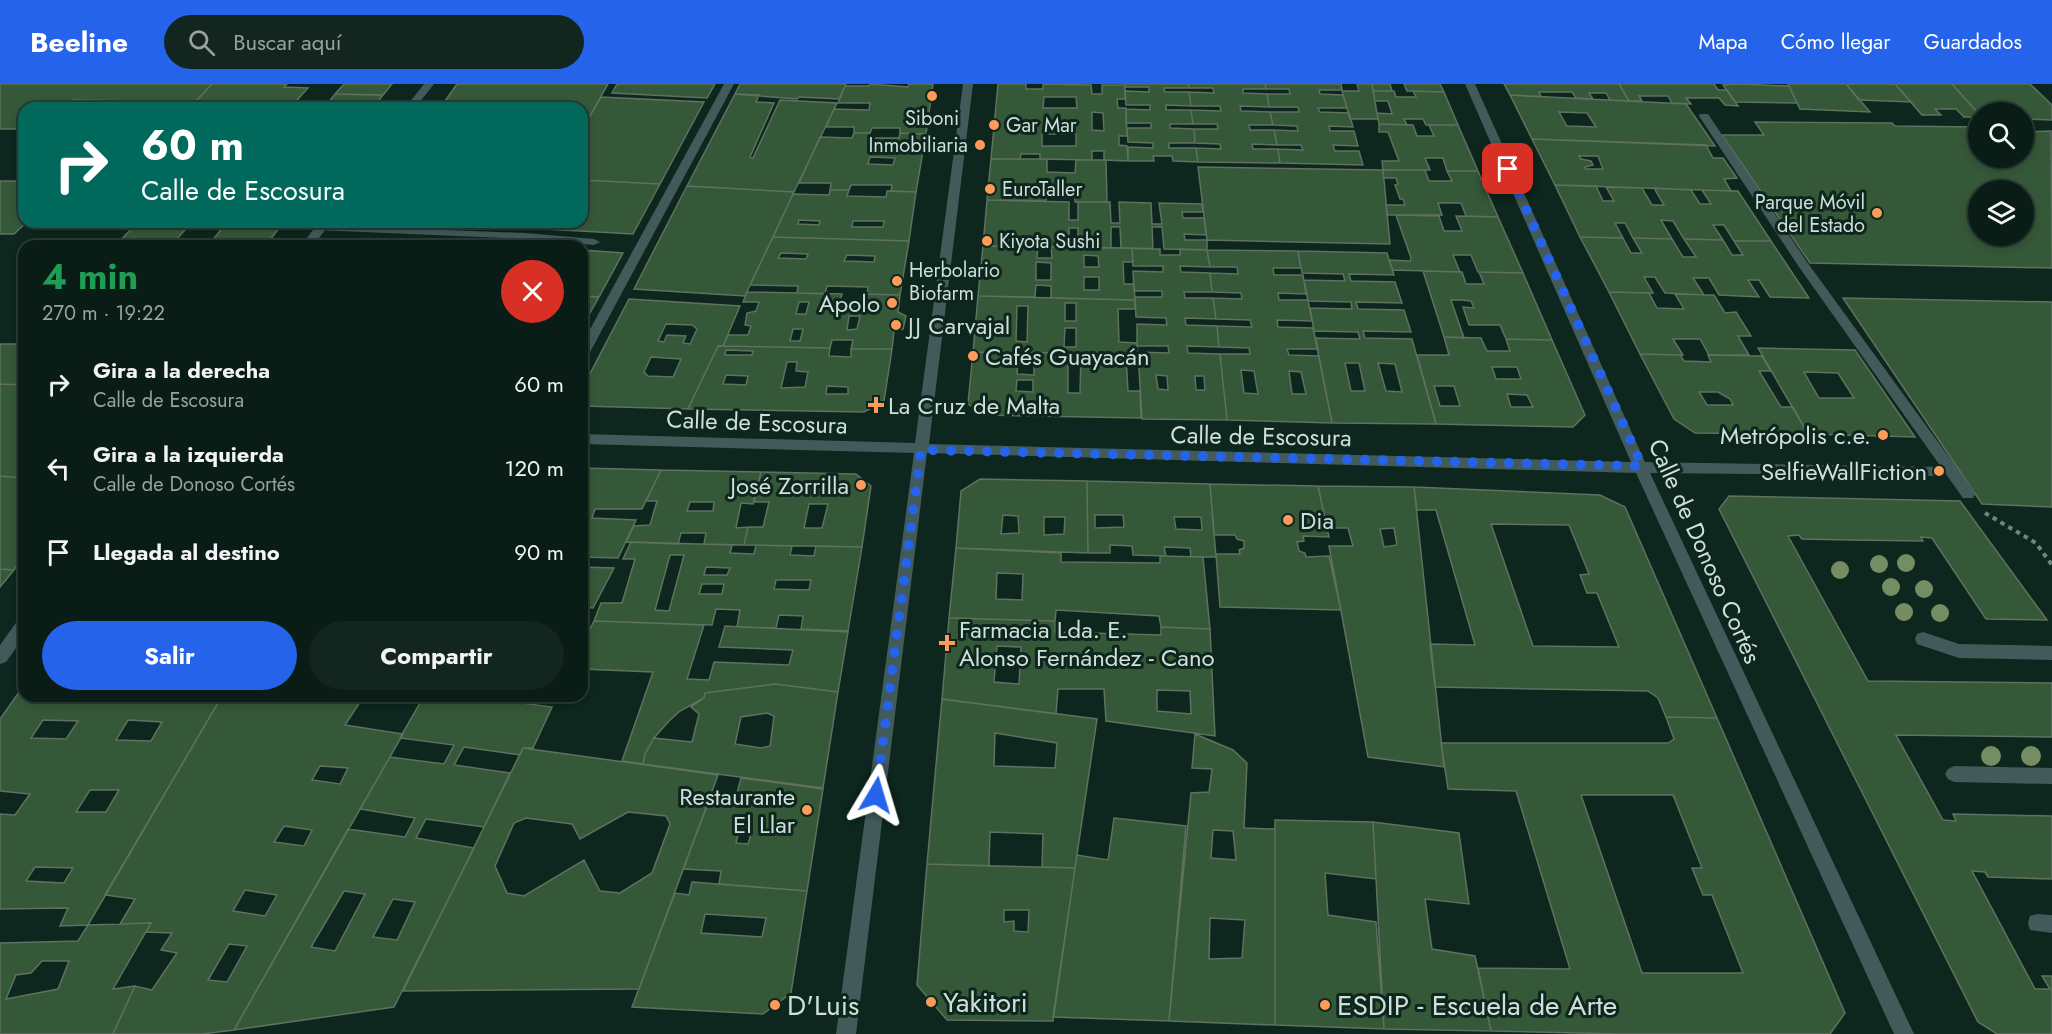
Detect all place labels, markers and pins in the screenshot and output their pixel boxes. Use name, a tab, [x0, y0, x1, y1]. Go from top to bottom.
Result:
marker: Siboni	[925, 89, 939, 103]
place label: Siboni	[905, 104, 959, 133]
place label: Gar Mar	[1006, 111, 1077, 140]
marker: Gar Mar	[987, 118, 1001, 132]
place label: Inmobiliaria	[868, 131, 968, 160]
marker: Inmobiliaria	[973, 138, 987, 152]
pin	[1482, 143, 1533, 194]
place label: EuroTaller	[1002, 175, 1082, 204]
marker: EuroTaller	[983, 182, 997, 196]
place label: Parque Móvil del Estado	[1755, 188, 1865, 240]
marker: Parque Móvil del Estado	[1870, 206, 1884, 220]
place label: Kiyota Sushi	[999, 227, 1101, 256]
marker: Kiyota Sushi	[980, 234, 994, 248]
place label: Herbolario Biofarm	[909, 256, 1000, 308]
marker: Herbolario Biofarm	[890, 274, 904, 288]
place label: Apolo	[819, 286, 880, 321]
marker: Apolo	[885, 296, 899, 310]
place label: JJ Carvajal	[905, 308, 1010, 343]
marker: JJ Carvajal	[889, 318, 903, 332]
place label: Cafés Guayacán	[985, 339, 1150, 374]
marker: Cafés Guayacán	[966, 349, 980, 363]
place label: La Cruz de Malta	[888, 388, 1060, 423]
marker: La Cruz de Malta	[869, 398, 883, 412]
place label: Metrópolis c.e.	[1720, 418, 1871, 453]
marker: Metrópolis c.e.	[1876, 428, 1890, 442]
place label: SelfieWallFiction	[1761, 454, 1927, 489]
marker: SelfieWallFiction	[1932, 464, 1946, 478]
place label: José Zorrilla	[727, 468, 849, 503]
marker: José Zorrilla	[854, 478, 868, 492]
place label: Dia	[1300, 503, 1334, 538]
marker: Dia	[1281, 513, 1295, 527]
place label: Farmacia Lda. E. Alonso Fernández - Cano	[959, 612, 1215, 675]
marker: Farmacia Lda. E. Alonso Fernández - Cano	[940, 636, 954, 650]
place label: Restaurante El Llar	[679, 779, 796, 842]
marker: Restaurante El Llar	[800, 803, 814, 817]
place label: Yakitori	[943, 982, 1028, 1023]
place label: D'Luis	[787, 985, 859, 1026]
place label: ESDIP - Escuela de Arte	[1337, 985, 1617, 1026]
marker: Yakitori	[924, 995, 938, 1009]
marker: D'Luis	[768, 998, 782, 1012]
marker: ESDIP - Escuela de Arte	[1318, 998, 1332, 1012]

